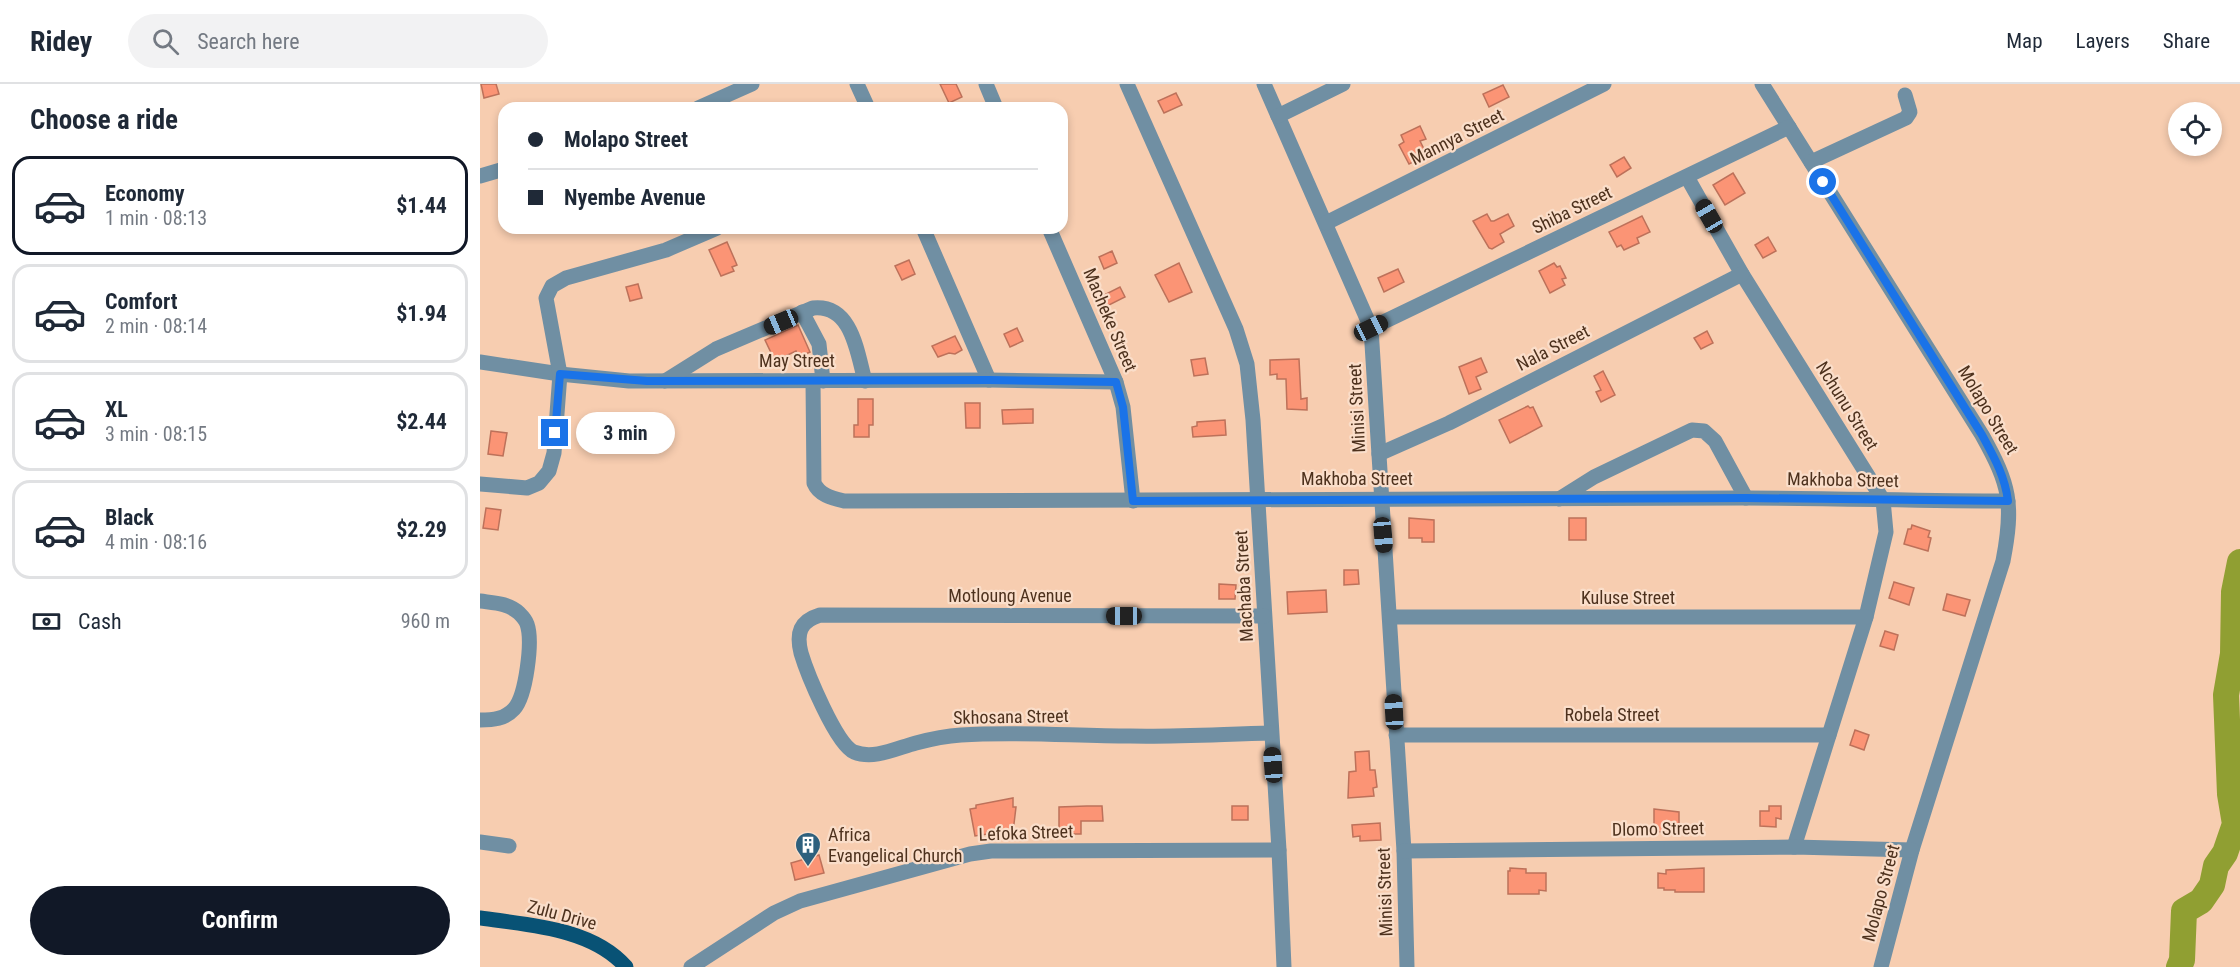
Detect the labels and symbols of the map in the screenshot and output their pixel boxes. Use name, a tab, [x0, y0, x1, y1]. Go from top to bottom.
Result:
street label: Mannya Street	[1407, 104, 1507, 169]
route start	[1809, 168, 1836, 195]
street label: Shiba Street	[1529, 181, 1615, 238]
car	[1692, 196, 1726, 236]
street label: Macheke Street	[1079, 265, 1142, 375]
car	[761, 307, 801, 337]
car	[1351, 312, 1391, 344]
street label: Nala Street	[1513, 320, 1593, 375]
street label: May Street	[759, 350, 835, 371]
street label: Nchunu Street	[1812, 358, 1883, 454]
street label: Molapo Street	[1954, 362, 2023, 458]
street label: Minisi Street	[1344, 363, 1369, 453]
callout: 3 min	[576, 412, 675, 454]
route end	[541, 419, 568, 446]
street label: Makhoba Street	[1301, 468, 1413, 489]
street label: Makhoba Street	[1787, 468, 1899, 491]
car	[1372, 516, 1394, 554]
street label: Machaba Street	[1230, 530, 1257, 642]
street label: Motloung Avenue	[948, 585, 1072, 606]
street label: Kuluse Street	[1581, 587, 1675, 608]
car	[1106, 607, 1142, 625]
car	[1384, 694, 1404, 730]
street label: Robela Street	[1565, 704, 1659, 725]
street label: Skhosana Street	[953, 705, 1069, 728]
car	[1263, 746, 1283, 784]
street label: Dlomo Street	[1612, 817, 1704, 840]
street label: Lefoka Street	[978, 820, 1074, 845]
place label: Africa Evangelical Church	[828, 824, 962, 866]
building icon: Africa Evangelical Church	[793, 830, 823, 868]
street label: Molapo Street	[1857, 842, 1904, 944]
street label: Minisi Street	[1372, 847, 1397, 937]
street label: Zulu Drive	[525, 895, 599, 934]

